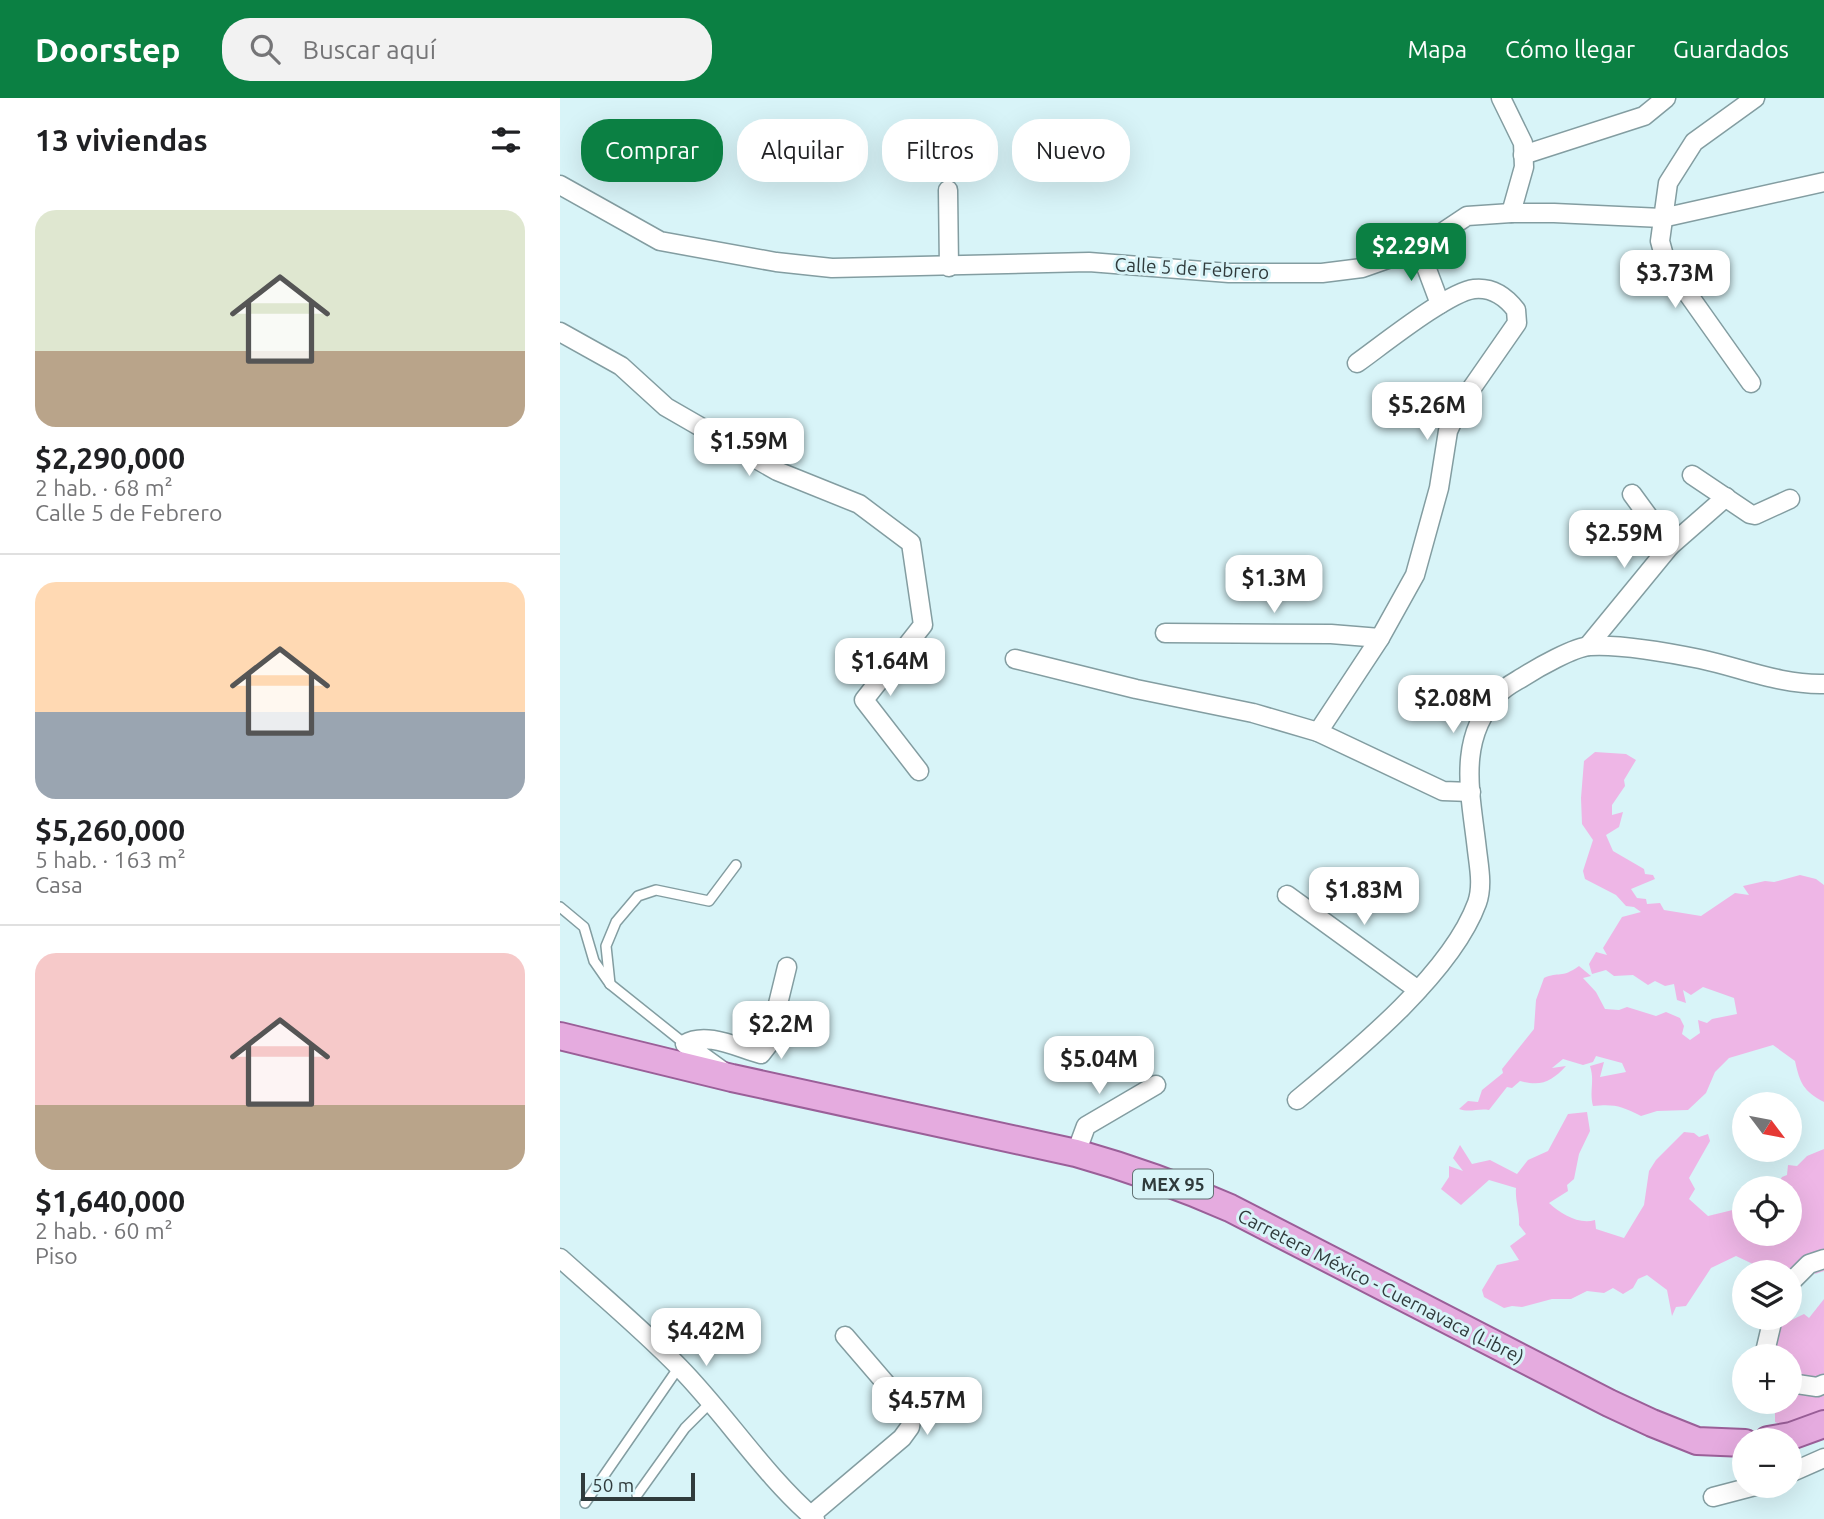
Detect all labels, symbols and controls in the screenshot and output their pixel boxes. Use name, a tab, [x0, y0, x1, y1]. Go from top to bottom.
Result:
search box	[222, 18, 712, 81]
icon: search	[246, 30, 284, 68]
text: Doorstep	[35, 31, 180, 68]
text: Buscar aquí	[302, 35, 436, 64]
text: Mapa	[1407, 36, 1467, 63]
text: Cómo llegar	[1505, 36, 1635, 63]
text: Guardados	[1673, 36, 1789, 63]
chip: Comprar	[581, 119, 723, 182]
chip: Alquilar	[737, 119, 868, 182]
chip: Filtros	[882, 119, 998, 182]
chip: Nuevo	[1012, 119, 1130, 182]
icon: filters	[487, 121, 525, 159]
text: 13 viviendas	[35, 123, 208, 157]
pin: $2.29M	[1354, 223, 1468, 283]
text: $2.29M	[1372, 233, 1450, 258]
pin: $3.73M	[1618, 250, 1732, 310]
street label: Calle 5 de Febrero	[1114, 253, 1270, 283]
icon: home	[217, 256, 343, 382]
text: $3.73M	[1636, 260, 1714, 285]
pin: $5.26M	[1370, 382, 1484, 442]
text: $5.26M	[1388, 392, 1466, 417]
pin: $1.59M	[692, 418, 806, 478]
text: $1.59M	[710, 428, 788, 453]
text: $2,290,000	[35, 441, 185, 475]
text: 2 hab. · 68 m²	[35, 475, 173, 500]
text: Calle 5 de Febrero	[35, 500, 222, 525]
pin: $2.59M	[1567, 510, 1681, 570]
text: $2.59M	[1585, 520, 1663, 545]
pin: $1.3M	[1225, 556, 1323, 615]
text: $1.3M	[1241, 565, 1307, 590]
icon: home	[217, 628, 343, 754]
pin: $1.64M	[833, 638, 947, 698]
text: $1.64M	[851, 648, 929, 673]
pin: $2.08M	[1396, 676, 1510, 735]
text: $2.08M	[1414, 685, 1492, 710]
text: $5,260,000	[35, 813, 185, 847]
text: 5 hab. · 163 m²	[35, 847, 186, 872]
pin: $1.83M	[1307, 868, 1421, 927]
text: Casa	[35, 872, 83, 897]
text: $1.83M	[1325, 877, 1403, 902]
icon: home	[217, 999, 343, 1125]
pin: $2.2M	[732, 1002, 830, 1061]
text: $2.2M	[748, 1011, 814, 1036]
pin: $5.04M	[1042, 1037, 1156, 1096]
text: $5.04M	[1060, 1046, 1138, 1071]
north arrow	[1732, 1092, 1802, 1162]
map controls	[1732, 1092, 1802, 1498]
road number: MEX 95	[1133, 1170, 1213, 1198]
button: locate	[1732, 1176, 1802, 1246]
text: $1,640,000	[35, 1184, 185, 1218]
street label: Carretera México - Cuernavaca (Libre)	[1234, 1204, 1528, 1368]
text: 2 hab. · 60 m²	[35, 1218, 173, 1243]
text: Piso	[35, 1243, 78, 1268]
button: layers	[1732, 1260, 1802, 1330]
pin: $4.42M	[649, 1308, 763, 1368]
text: $4.42M	[667, 1318, 745, 1343]
button: +	[1732, 1344, 1802, 1414]
pin: $4.57M	[870, 1378, 984, 1437]
text: $4.57M	[888, 1387, 966, 1412]
button: −	[1732, 1428, 1802, 1498]
scale bar	[581, 1470, 695, 1502]
text: 50 m	[592, 1474, 634, 1496]

